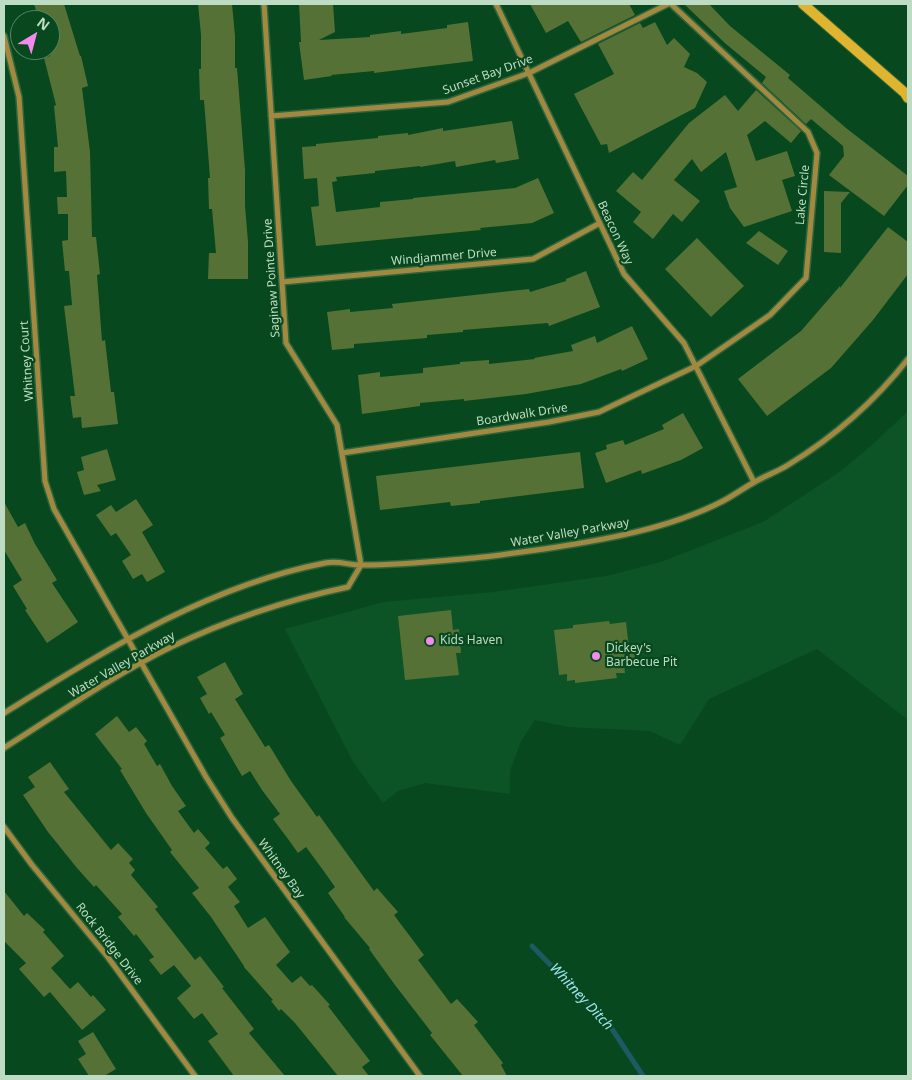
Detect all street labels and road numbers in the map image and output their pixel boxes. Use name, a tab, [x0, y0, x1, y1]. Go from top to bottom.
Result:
street label: Sunset Bay Drive	[441, 52, 535, 98]
street label: Lake Circle	[793, 164, 813, 226]
street label: Beacon Way	[594, 199, 636, 267]
street label: Saginaw Pointe Drive	[261, 218, 283, 338]
street label: Windjammer Drive	[391, 245, 497, 269]
street label: Whitney Court	[17, 320, 37, 402]
street label: Boardwalk Drive	[475, 401, 569, 429]
street label: Water Valley Parkway	[510, 515, 630, 551]
street label: Water Valley Parkway	[66, 629, 178, 701]
street label: Whitney Bay	[255, 837, 307, 901]
street label: Rock Bridge Drive	[72, 900, 146, 988]

